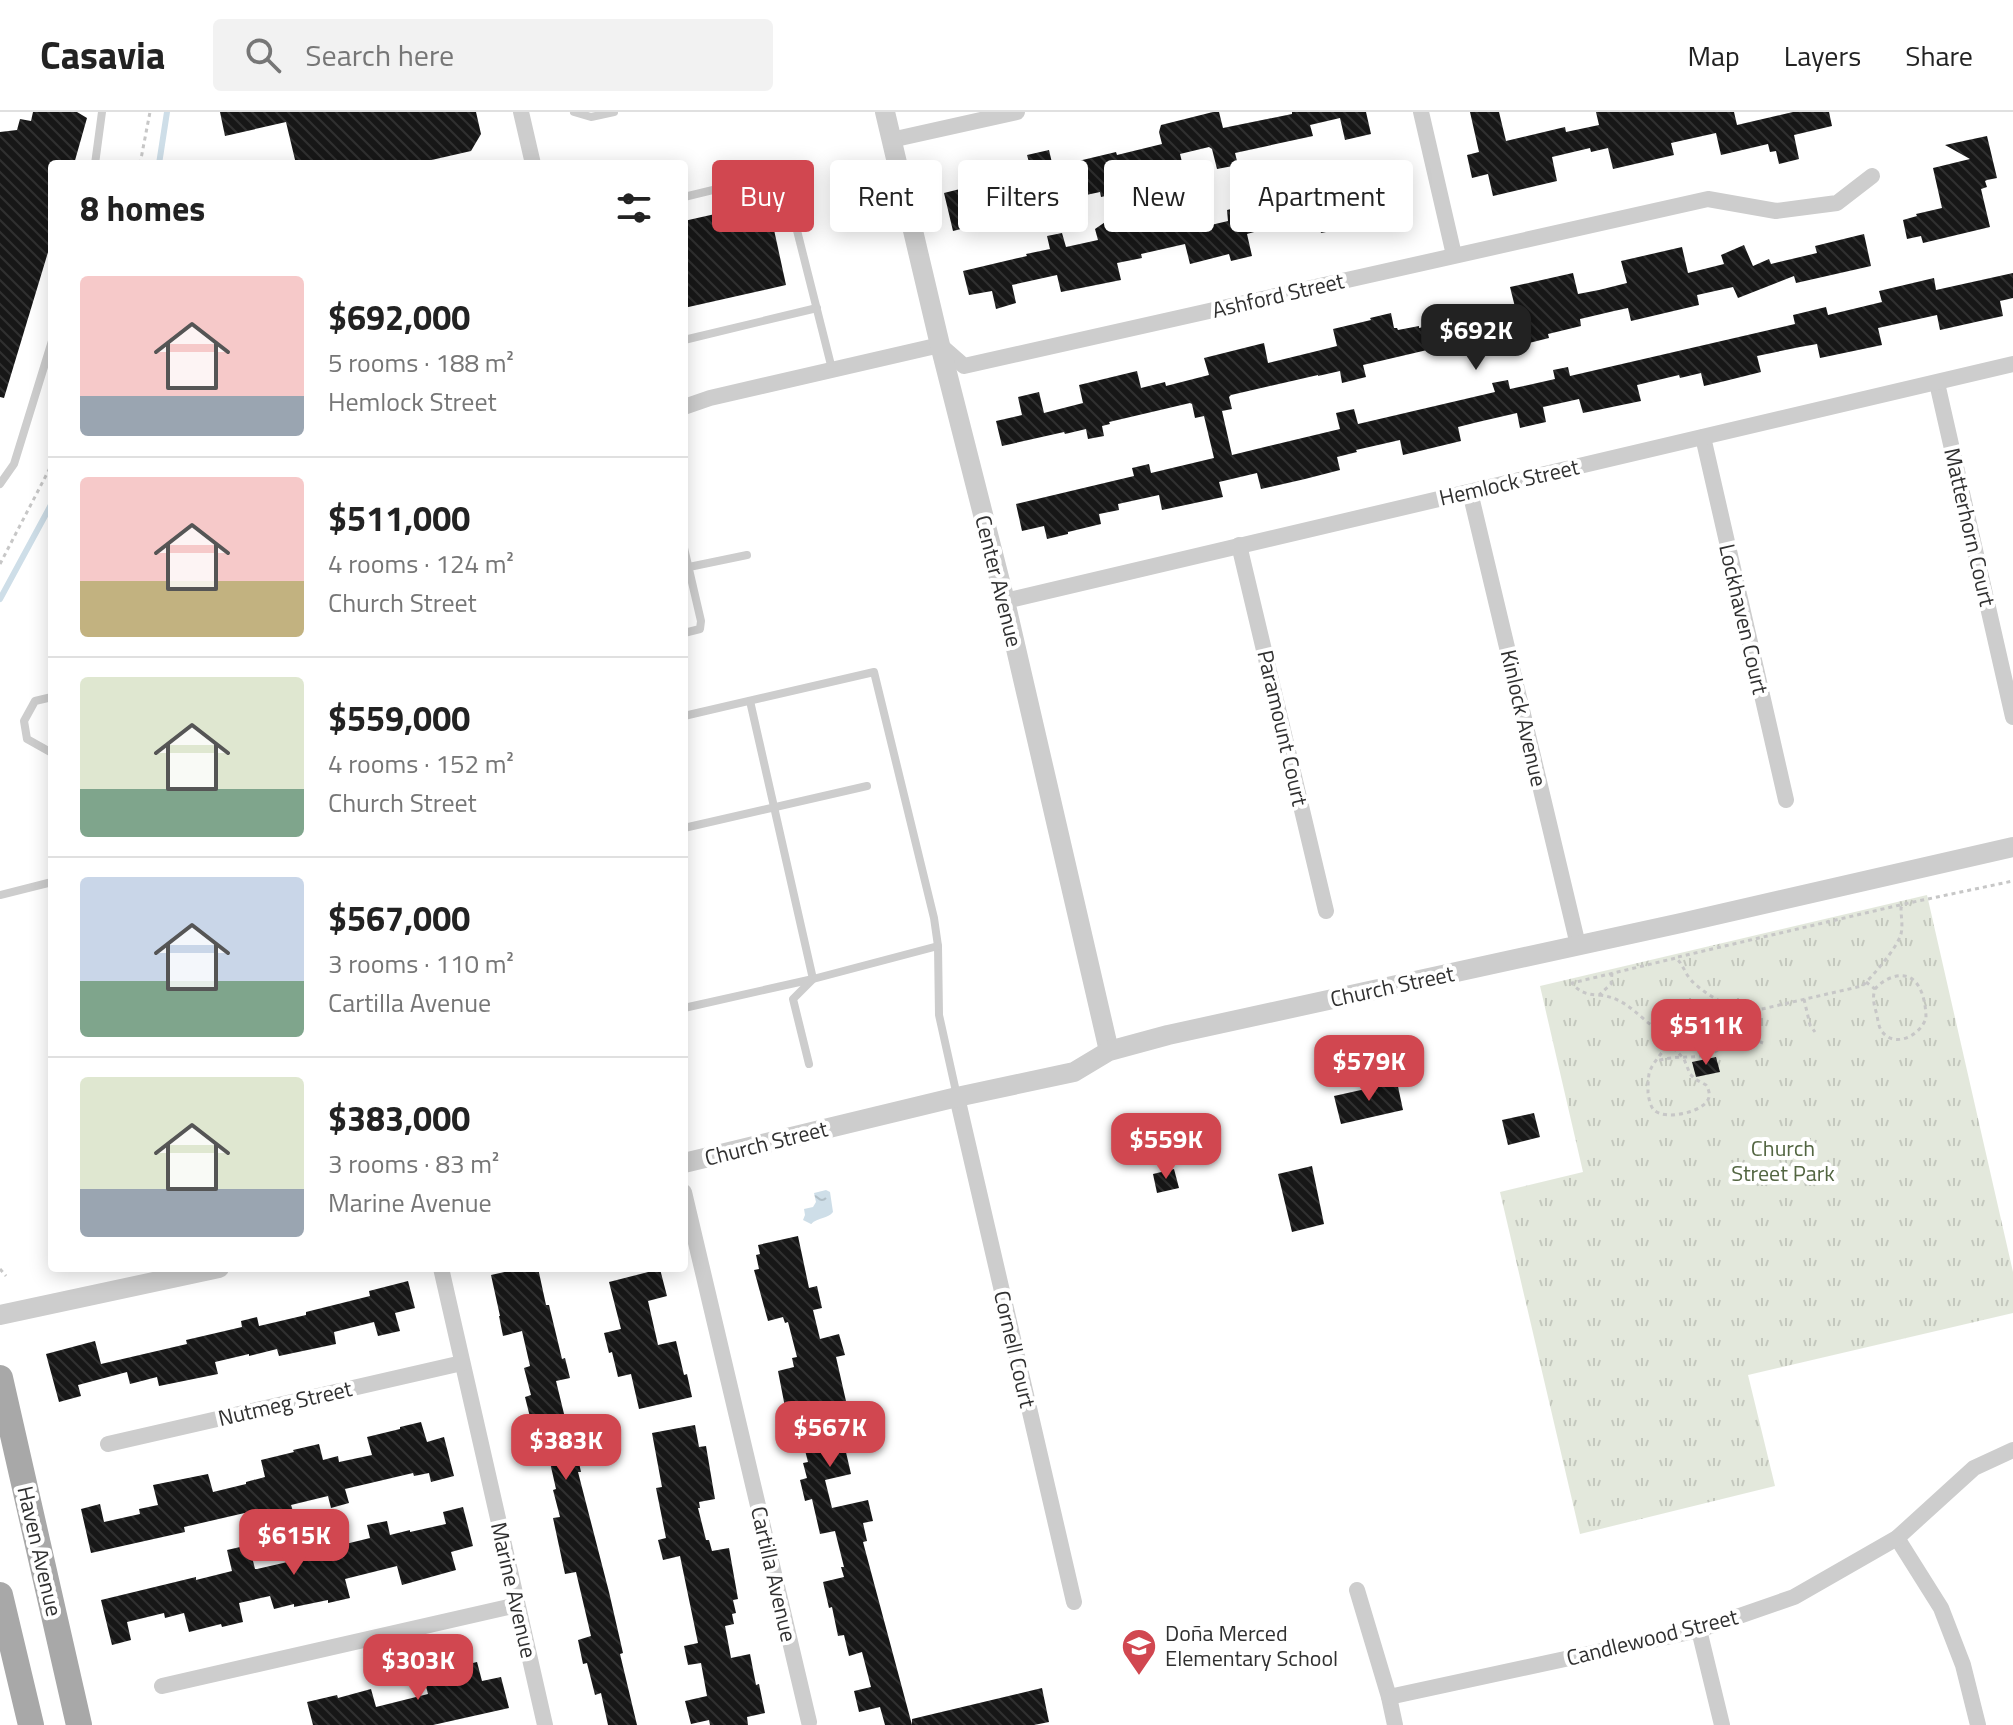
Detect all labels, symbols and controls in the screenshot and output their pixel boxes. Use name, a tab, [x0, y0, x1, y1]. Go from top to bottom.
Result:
search box	[213, 19, 773, 91]
text: Casavia	[40, 26, 165, 84]
text: Search here	[305, 32, 454, 78]
icon: search	[241, 33, 285, 77]
text: Map	[1687, 34, 1740, 77]
text: Layers	[1784, 34, 1861, 77]
text: Share	[1905, 34, 1973, 77]
chip: Buy	[712, 160, 814, 232]
chip: Rent	[830, 160, 942, 232]
chip: Filters	[958, 160, 1088, 232]
chip: New	[1104, 160, 1214, 232]
chip: Apartment	[1230, 160, 1413, 232]
text: 8 homes	[80, 182, 205, 234]
icon: filters	[612, 186, 656, 230]
street label: Ashford Street	[1209, 263, 1348, 327]
text: $692,000	[328, 291, 470, 343]
pin: $692K	[1420, 304, 1532, 372]
icon: home	[144, 308, 240, 404]
text: $692K	[1439, 310, 1513, 349]
text: 5 rooms · 188 m²	[328, 343, 514, 382]
text: Hemlock Street	[328, 382, 497, 421]
street label: Matterhorn Court	[1935, 444, 2005, 610]
street label: Hemlock Street	[1436, 449, 1583, 515]
text: $511,000	[328, 492, 470, 544]
icon: home	[144, 509, 240, 605]
street label: Center Avenue	[966, 512, 1032, 650]
street label: Lockhaven Court	[1710, 540, 1778, 698]
text: 4 rooms · 124 m²	[328, 544, 514, 583]
text: Church Street	[328, 583, 477, 622]
street label: Kinlock Avenue	[1492, 646, 1556, 790]
street label: Paramount Court	[1249, 647, 1318, 810]
text: $559,000	[328, 692, 470, 744]
icon: home	[144, 709, 240, 805]
text: 4 rooms · 152 m²	[328, 744, 514, 783]
text: Church Street	[328, 783, 477, 822]
text: $567,000	[328, 892, 470, 944]
icon: home	[144, 909, 240, 1005]
text: 3 rooms · 110 m²	[328, 944, 514, 983]
street label: Church Street	[1327, 956, 1457, 1016]
text: Cartilla Avenue	[328, 983, 491, 1022]
pin: $511K	[1650, 999, 1762, 1067]
text: $511K	[1669, 1005, 1743, 1044]
pin: $579K	[1313, 1035, 1425, 1103]
text: $579K	[1332, 1041, 1406, 1080]
text: $383,000	[328, 1092, 470, 1144]
icon: home	[144, 1109, 240, 1205]
street label: Church Street	[701, 1111, 831, 1175]
pin: $559K	[1110, 1113, 1222, 1181]
text: $559K	[1129, 1119, 1203, 1158]
park label: Church Street Park	[1731, 1131, 1835, 1190]
text: 3 rooms · 83 m²	[328, 1144, 499, 1183]
text: Marine Avenue	[328, 1183, 492, 1222]
street label: Cornell Court	[985, 1287, 1045, 1411]
street label: Nutmeg Street	[215, 1371, 356, 1435]
pin: $567K	[774, 1401, 886, 1469]
text: $567K	[793, 1407, 867, 1446]
pin: $383K	[510, 1414, 622, 1482]
text: $383K	[529, 1420, 603, 1459]
street label: Haven Avenue	[9, 1483, 71, 1619]
street label: Cartilla Avenue	[742, 1503, 806, 1645]
pin: $615K	[238, 1509, 350, 1577]
text: $615K	[257, 1515, 331, 1554]
street label: Marine Avenue	[482, 1519, 546, 1661]
street label: Candlewood Street	[1563, 1599, 1742, 1675]
place label: Doña Merced Elementary School	[1165, 1616, 1338, 1675]
school or university icon: Doña Merced Elementary School	[1120, 1627, 1158, 1677]
pin: $303K	[362, 1634, 474, 1702]
text: $303K	[381, 1640, 455, 1679]

